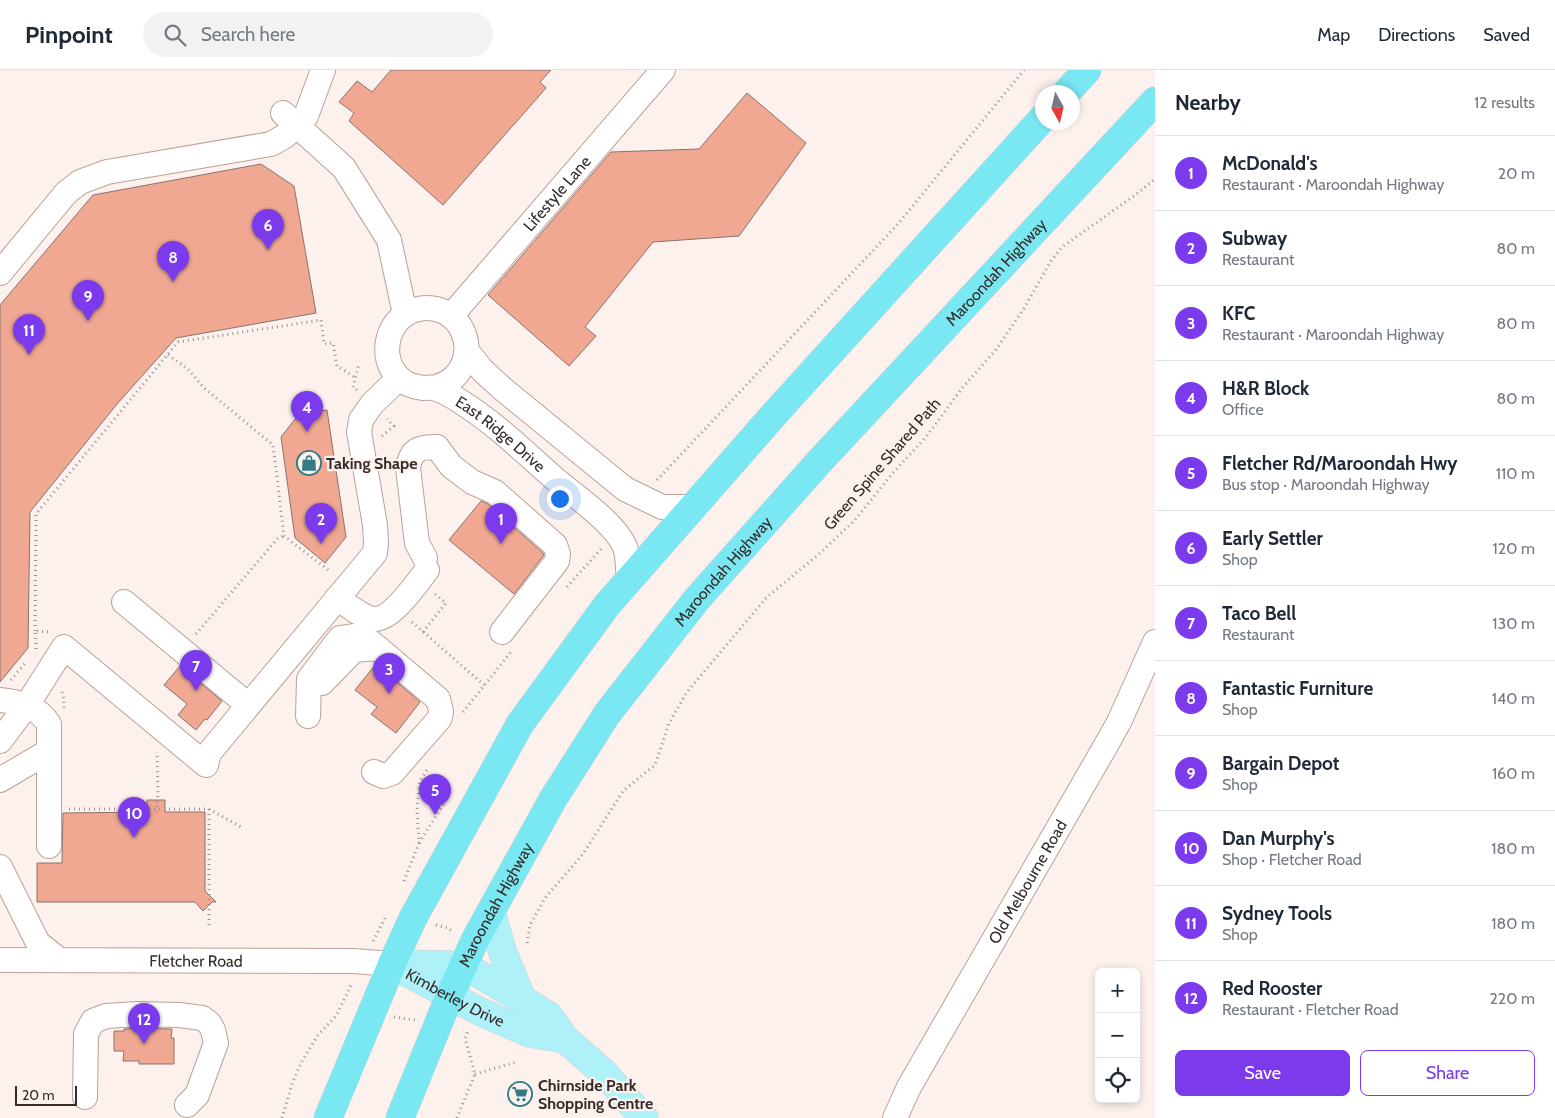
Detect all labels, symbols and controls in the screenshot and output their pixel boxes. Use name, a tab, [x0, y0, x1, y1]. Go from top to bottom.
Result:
search box	[143, 12, 493, 57]
text: Pinpoint	[25, 20, 113, 49]
icon: search	[161, 21, 189, 49]
text: Search here	[201, 23, 295, 46]
text: Map	[1317, 24, 1350, 46]
text: Directions	[1378, 24, 1455, 46]
text: Saved	[1483, 24, 1530, 46]
north arrow	[1035, 85, 1080, 130]
text: Nearby	[1175, 90, 1241, 115]
text: 12 results	[1474, 93, 1535, 112]
street label: Lifestyle Lane	[519, 152, 594, 235]
text: McDonald's	[1222, 152, 1318, 175]
text: 1	[1188, 164, 1194, 183]
text: 20 m	[1498, 164, 1535, 183]
text: Restaurant · Maroondah Highway	[1222, 175, 1444, 194]
pin: 6	[252, 209, 284, 250]
street label: Maroondah Highway	[941, 215, 1050, 329]
text: Subway	[1222, 227, 1287, 250]
text: 2	[1187, 239, 1195, 258]
text: 80 m	[1497, 239, 1535, 258]
pin: 8	[157, 241, 189, 282]
text: Restaurant	[1222, 250, 1294, 269]
pin: 9	[72, 280, 104, 321]
text: KFC	[1222, 302, 1255, 325]
pin: 11	[13, 314, 45, 355]
text: 3	[1187, 314, 1195, 333]
text: 80 m	[1497, 314, 1535, 333]
text: Restaurant · Maroondah Highway	[1222, 325, 1444, 344]
text: H&R Block	[1222, 377, 1309, 400]
text: 4	[1186, 389, 1196, 408]
text: 80 m	[1497, 389, 1535, 408]
pin: 4	[291, 391, 323, 432]
street label: East Ridge Drive	[452, 392, 549, 476]
street label: Green Spine Shared Path	[820, 394, 944, 534]
text: Office	[1222, 400, 1264, 419]
shop icon: Taking Shape	[296, 450, 322, 476]
text: Fletcher Rd/Maroondah Hwy	[1222, 452, 1458, 475]
place label: Taking Shape	[326, 454, 417, 473]
text: 5	[1187, 464, 1195, 483]
text: 110 m	[1496, 464, 1535, 483]
text: Bus stop · Maroondah Highway	[1222, 475, 1430, 494]
your location	[547, 486, 573, 512]
pin: 2	[305, 503, 337, 544]
pin: 1	[485, 503, 517, 544]
street label: Maroondah Highway	[670, 512, 776, 630]
text: Early Settler	[1222, 527, 1323, 550]
text: 6	[1187, 539, 1196, 558]
text: 120 m	[1493, 539, 1535, 558]
text: Shop	[1222, 550, 1258, 569]
text: Taco Bell	[1222, 602, 1296, 625]
text: 7	[1187, 614, 1195, 633]
text: 130 m	[1492, 614, 1535, 633]
text: Restaurant	[1222, 625, 1294, 644]
pin: 7	[180, 650, 212, 691]
pin: 3	[373, 653, 405, 694]
text: Fantastic Furniture	[1222, 677, 1373, 700]
text: 8	[1186, 689, 1196, 708]
text: 140 m	[1492, 689, 1535, 708]
text: Shop	[1222, 700, 1258, 719]
text: Bargain Depot	[1222, 752, 1339, 775]
text: 9	[1187, 764, 1196, 783]
text: 160 m	[1492, 764, 1535, 783]
pin: 5	[419, 774, 451, 815]
text: Shop	[1222, 775, 1258, 794]
pin: 10	[118, 797, 150, 838]
street label: Old Melbourne Road	[984, 816, 1071, 947]
text: Dan Murphy's	[1222, 827, 1335, 850]
street label: Maroondah Highway	[454, 839, 537, 970]
text: 10	[1182, 839, 1200, 858]
text: 180 m	[1491, 839, 1535, 858]
text: Shop · Fletcher Road	[1222, 850, 1362, 869]
text: Sydney Tools	[1222, 902, 1332, 925]
text: 11	[1185, 914, 1197, 933]
text: 180 m	[1491, 914, 1535, 933]
text: Shop	[1222, 925, 1258, 944]
street label: Fletcher Road	[149, 951, 243, 970]
street label: Kimberley Drive	[403, 964, 508, 1031]
map controls	[1095, 968, 1140, 1103]
button: +	[1095, 968, 1140, 1013]
text: Red Rooster	[1222, 977, 1322, 1000]
text: 12	[1184, 989, 1198, 1008]
text: 220 m	[1489, 989, 1535, 1008]
text: Restaurant · Fletcher Road	[1222, 1000, 1399, 1019]
pin: 12	[128, 1003, 160, 1044]
button: −	[1095, 1013, 1140, 1058]
button: Save	[1175, 1050, 1350, 1096]
button: Share	[1360, 1050, 1535, 1096]
button: locate	[1095, 1058, 1140, 1103]
place label: Chirnside Park Shopping Centre	[538, 1076, 653, 1113]
supermarket icon: Chirnside Park Shopping Centre	[507, 1081, 533, 1107]
scale bar	[15, 1083, 78, 1106]
text: 20 m	[22, 1086, 55, 1104]

